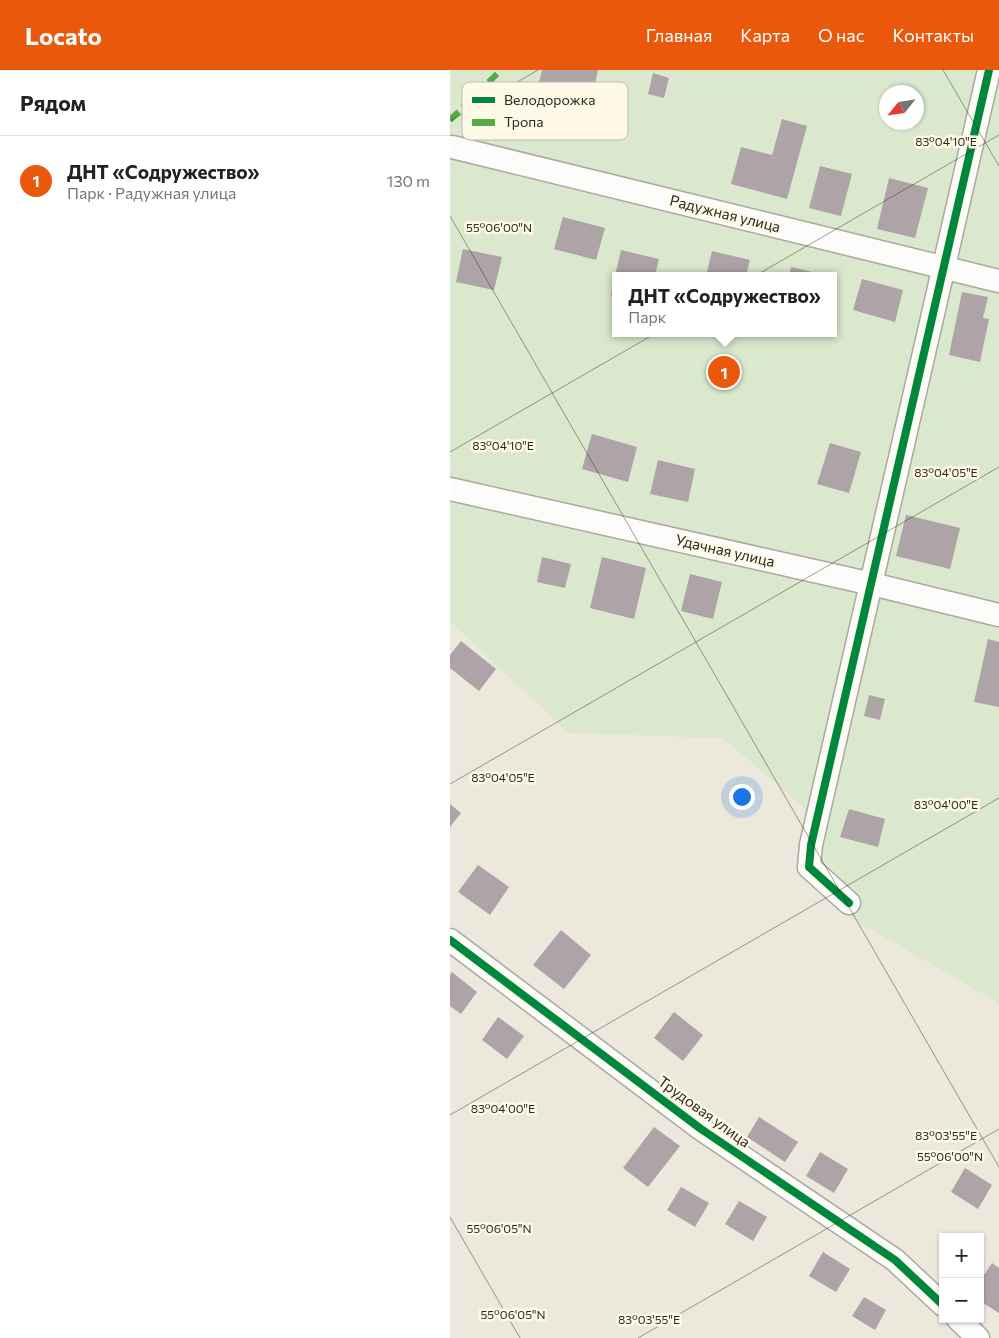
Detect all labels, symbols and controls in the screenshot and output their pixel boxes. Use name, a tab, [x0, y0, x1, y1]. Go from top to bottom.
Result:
text: Locato	[25, 21, 102, 50]
text: Главная	[646, 24, 712, 46]
text: Карта	[740, 24, 790, 46]
text: О нас	[818, 24, 865, 46]
text: Контакты	[893, 24, 974, 46]
legend	[462, 82, 628, 140]
north arrow	[879, 85, 924, 130]
text: Рядом	[20, 90, 86, 115]
text: Велодорожка	[504, 91, 595, 108]
text: Тропа	[504, 113, 544, 130]
text: 83°04'10"E	[915, 134, 977, 148]
text: ДНТ «Содружество»	[67, 160, 260, 183]
text: 1	[32, 171, 40, 190]
text: 130 m	[387, 171, 430, 190]
text: Парк · Радужная улица	[67, 183, 236, 202]
street label: Радужная улица	[668, 191, 783, 236]
text: 55°06'00"N	[466, 220, 532, 234]
popup	[612, 272, 837, 337]
text: ДНТ «Содружество»	[628, 284, 821, 307]
text: Парк	[628, 307, 666, 326]
pin: 1	[708, 353, 740, 391]
text: 83°04'10"E	[472, 438, 534, 452]
text: 83°04'05"E	[914, 465, 978, 479]
street label: Удачная улица	[674, 530, 777, 570]
text: 83°04'05"E	[471, 770, 535, 784]
your location	[729, 784, 755, 810]
text: 83°04'00"E	[914, 797, 978, 811]
street label: Трудовая улица	[655, 1072, 754, 1151]
text: 83°04'00"E	[471, 1101, 535, 1115]
text: 83°03'55"E	[915, 1128, 977, 1142]
text: 55°06'00"N	[917, 1149, 983, 1163]
text: 55°06'05"N	[466, 1221, 532, 1235]
map controls	[939, 1233, 984, 1323]
button: +	[939, 1233, 984, 1278]
button: −	[939, 1278, 984, 1323]
text: 55°06'05"N	[480, 1307, 546, 1321]
text: 83°03'55"E	[618, 1312, 680, 1326]

